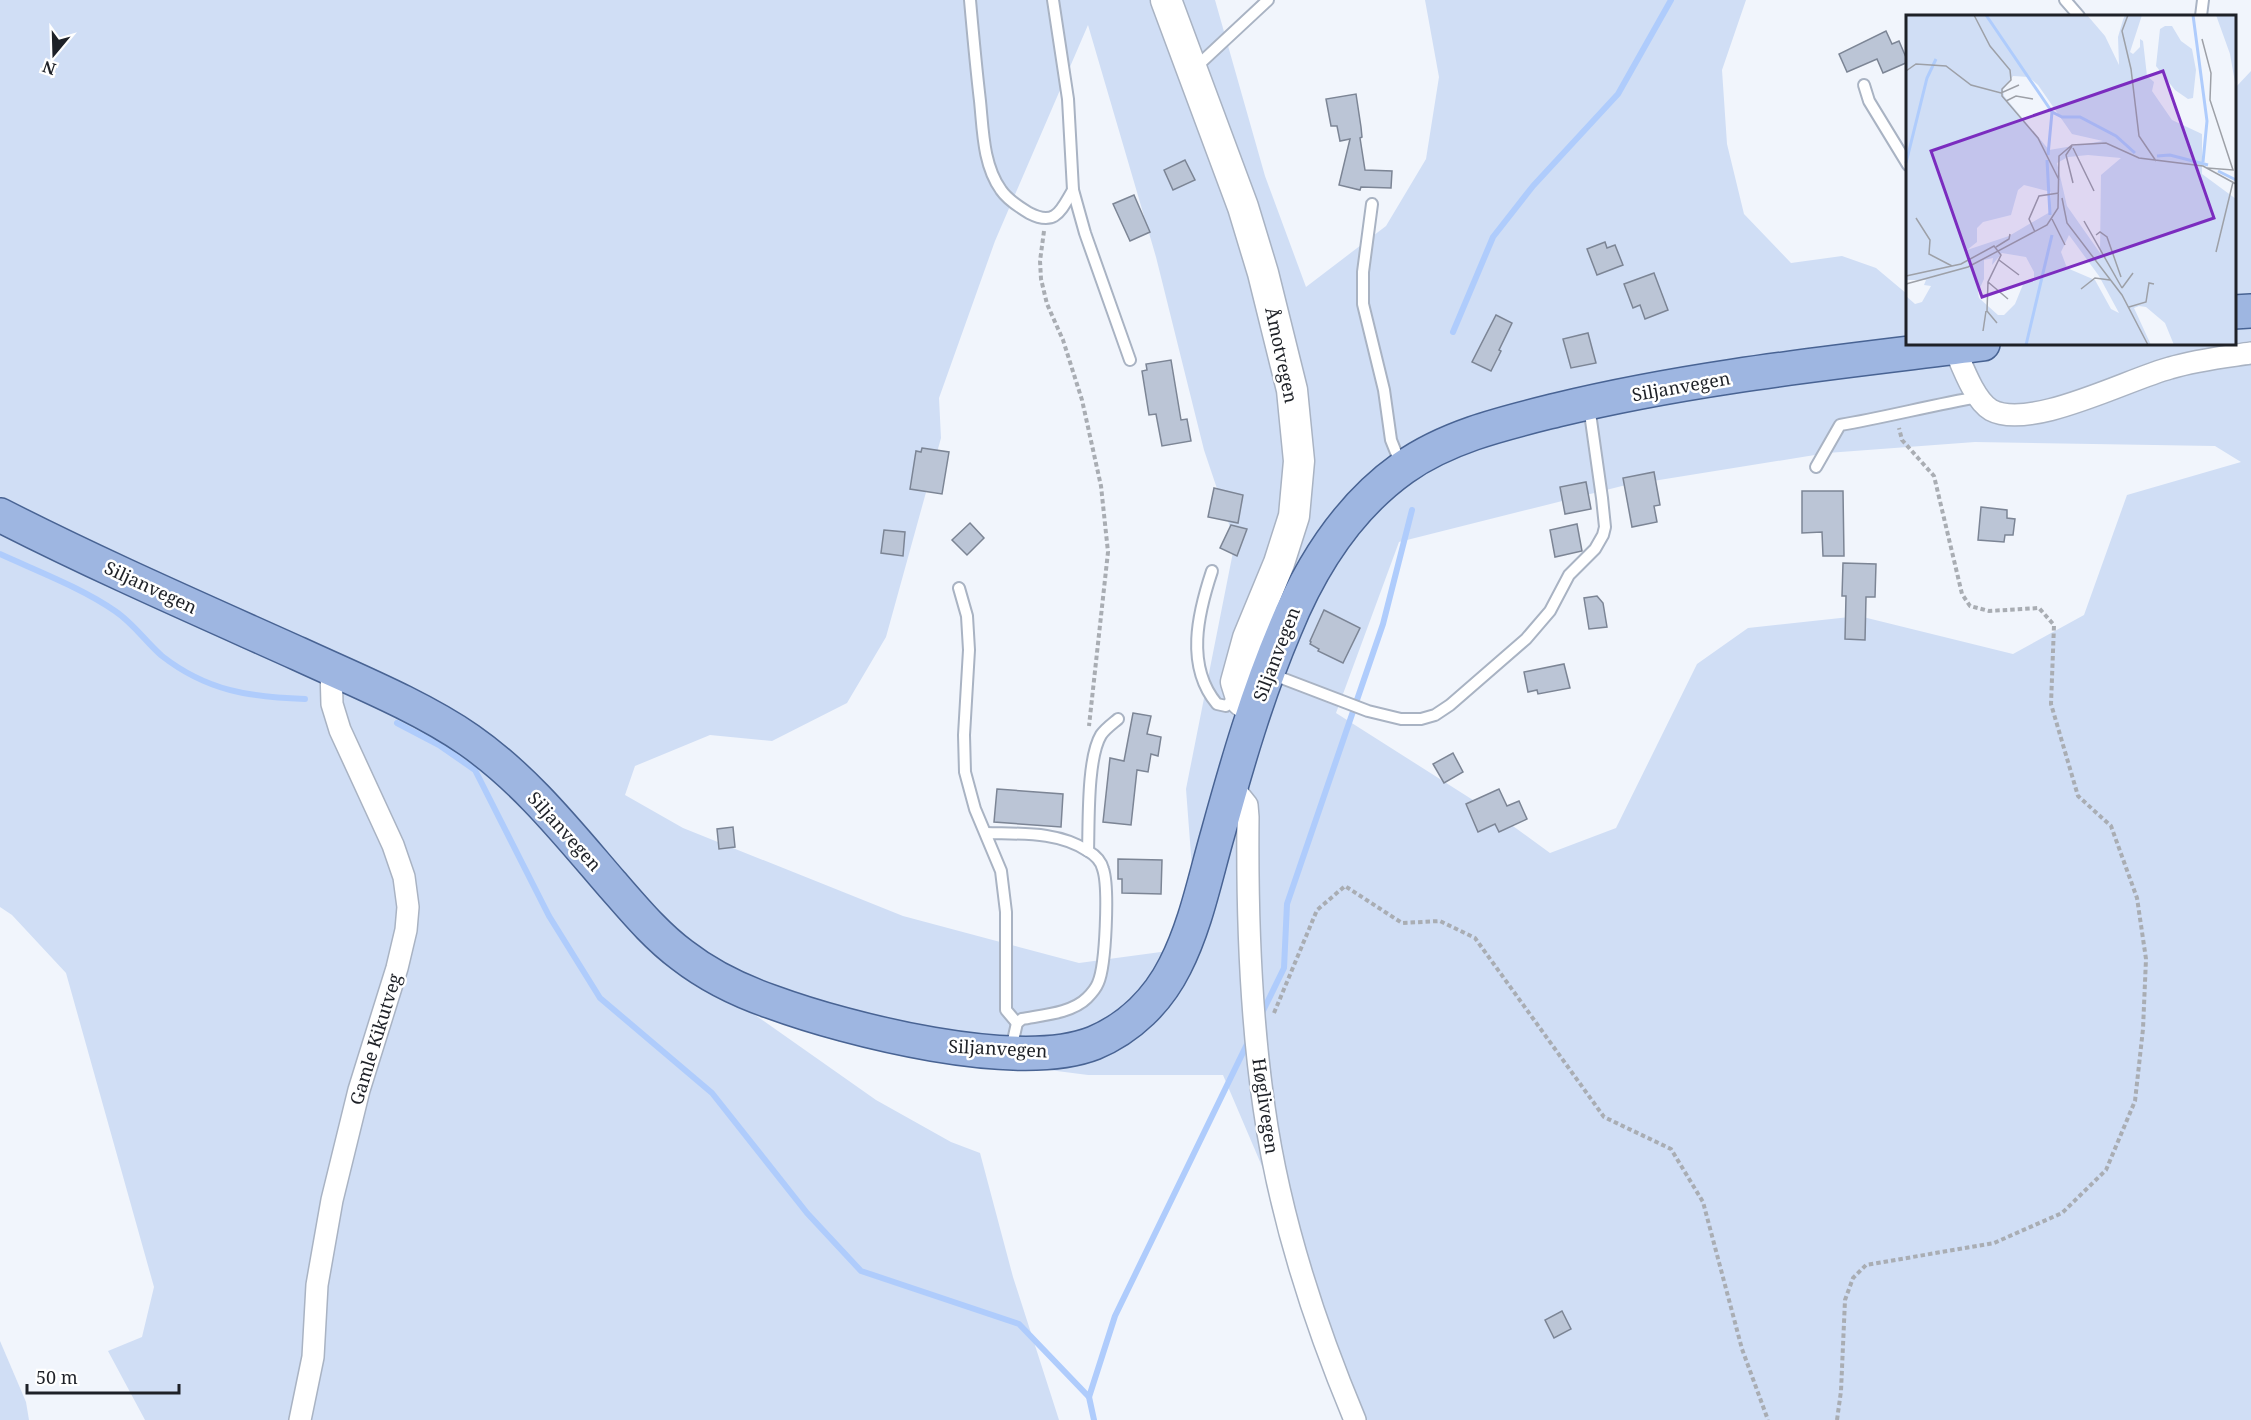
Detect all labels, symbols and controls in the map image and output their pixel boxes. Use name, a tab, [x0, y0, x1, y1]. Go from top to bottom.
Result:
inset map	[1906, 15, 2236, 345]
north arrow	[24, 24, 84, 84]
text: N	[39, 56, 59, 81]
street label: Åmotvegen	[1260, 305, 1304, 406]
street label: Siljanvegen	[1630, 365, 1732, 406]
street label: Siljanvegen	[101, 555, 201, 619]
street label: Siljanvegen	[1247, 603, 1305, 705]
street label: Siljanvegen	[523, 786, 607, 876]
street label: Gamle Kikutveg	[344, 970, 406, 1108]
street label: Siljanvegen	[948, 1033, 1049, 1063]
street label: Høglivegen	[1247, 1056, 1285, 1156]
scale bar	[27, 1357, 178, 1395]
text: 50 m	[36, 1365, 78, 1389]

